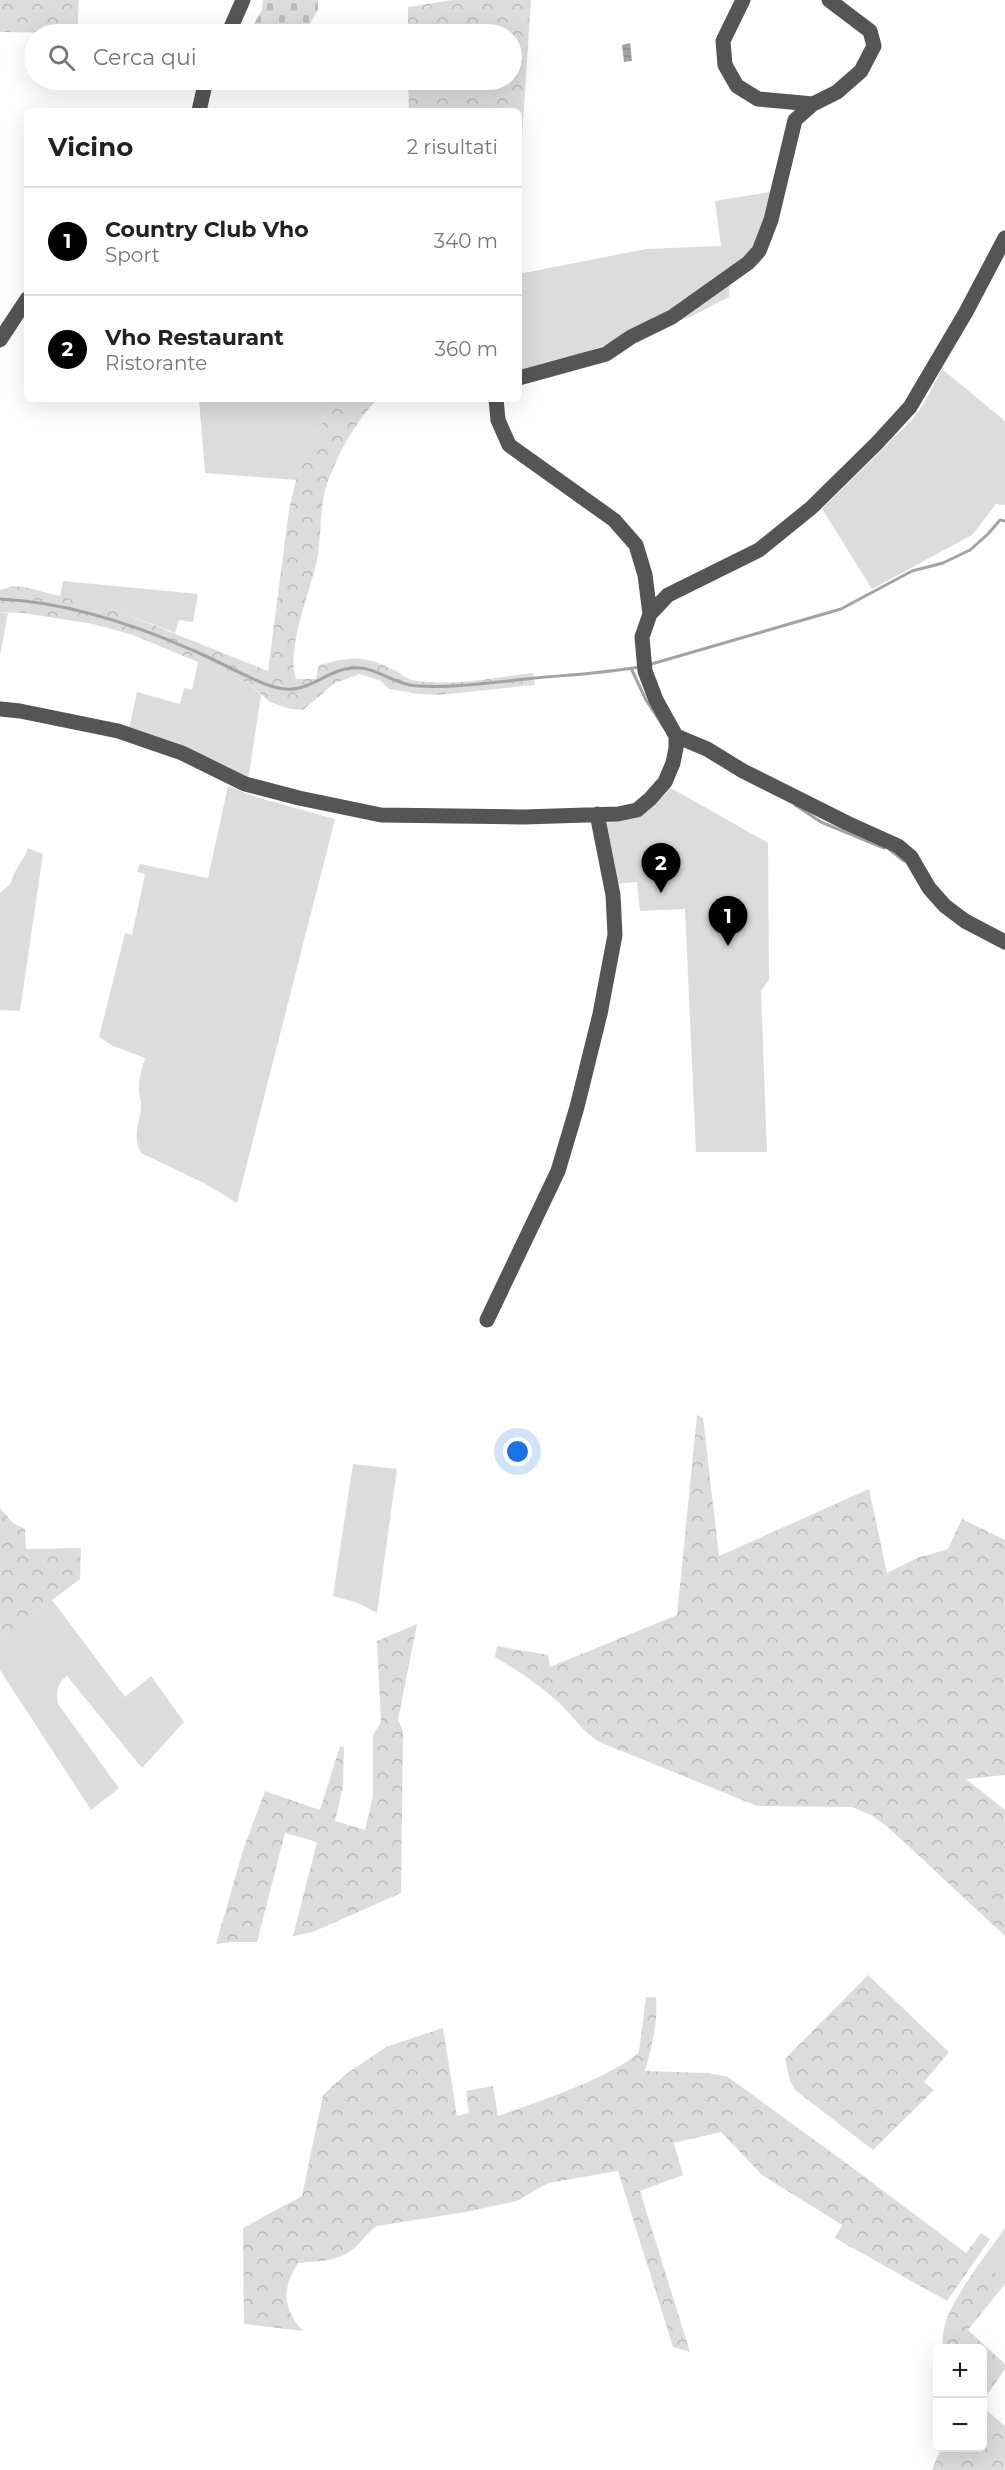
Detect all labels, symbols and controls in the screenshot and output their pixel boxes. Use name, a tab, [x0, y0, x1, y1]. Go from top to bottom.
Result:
search box	[24, 24, 522, 90]
icon: search	[45, 41, 78, 74]
text: Cerca qui	[93, 44, 197, 71]
text: Vicino	[48, 131, 133, 163]
text: 2 risultati	[407, 135, 498, 159]
text: Country Club Vho	[105, 216, 309, 243]
text: 1	[64, 229, 71, 253]
text: 340 m	[434, 229, 498, 253]
text: Sport	[105, 243, 160, 267]
text: Vho Restaurant	[105, 324, 284, 351]
text: 2	[62, 337, 73, 361]
text: 360 m	[435, 337, 498, 361]
text: Ristorante	[105, 351, 207, 375]
pin: 2	[642, 844, 680, 893]
pin: 1	[708, 896, 748, 946]
your location	[503, 1437, 532, 1466]
map controls	[933, 2344, 987, 2452]
button: +	[933, 2344, 987, 2398]
button: −	[933, 2398, 987, 2452]

